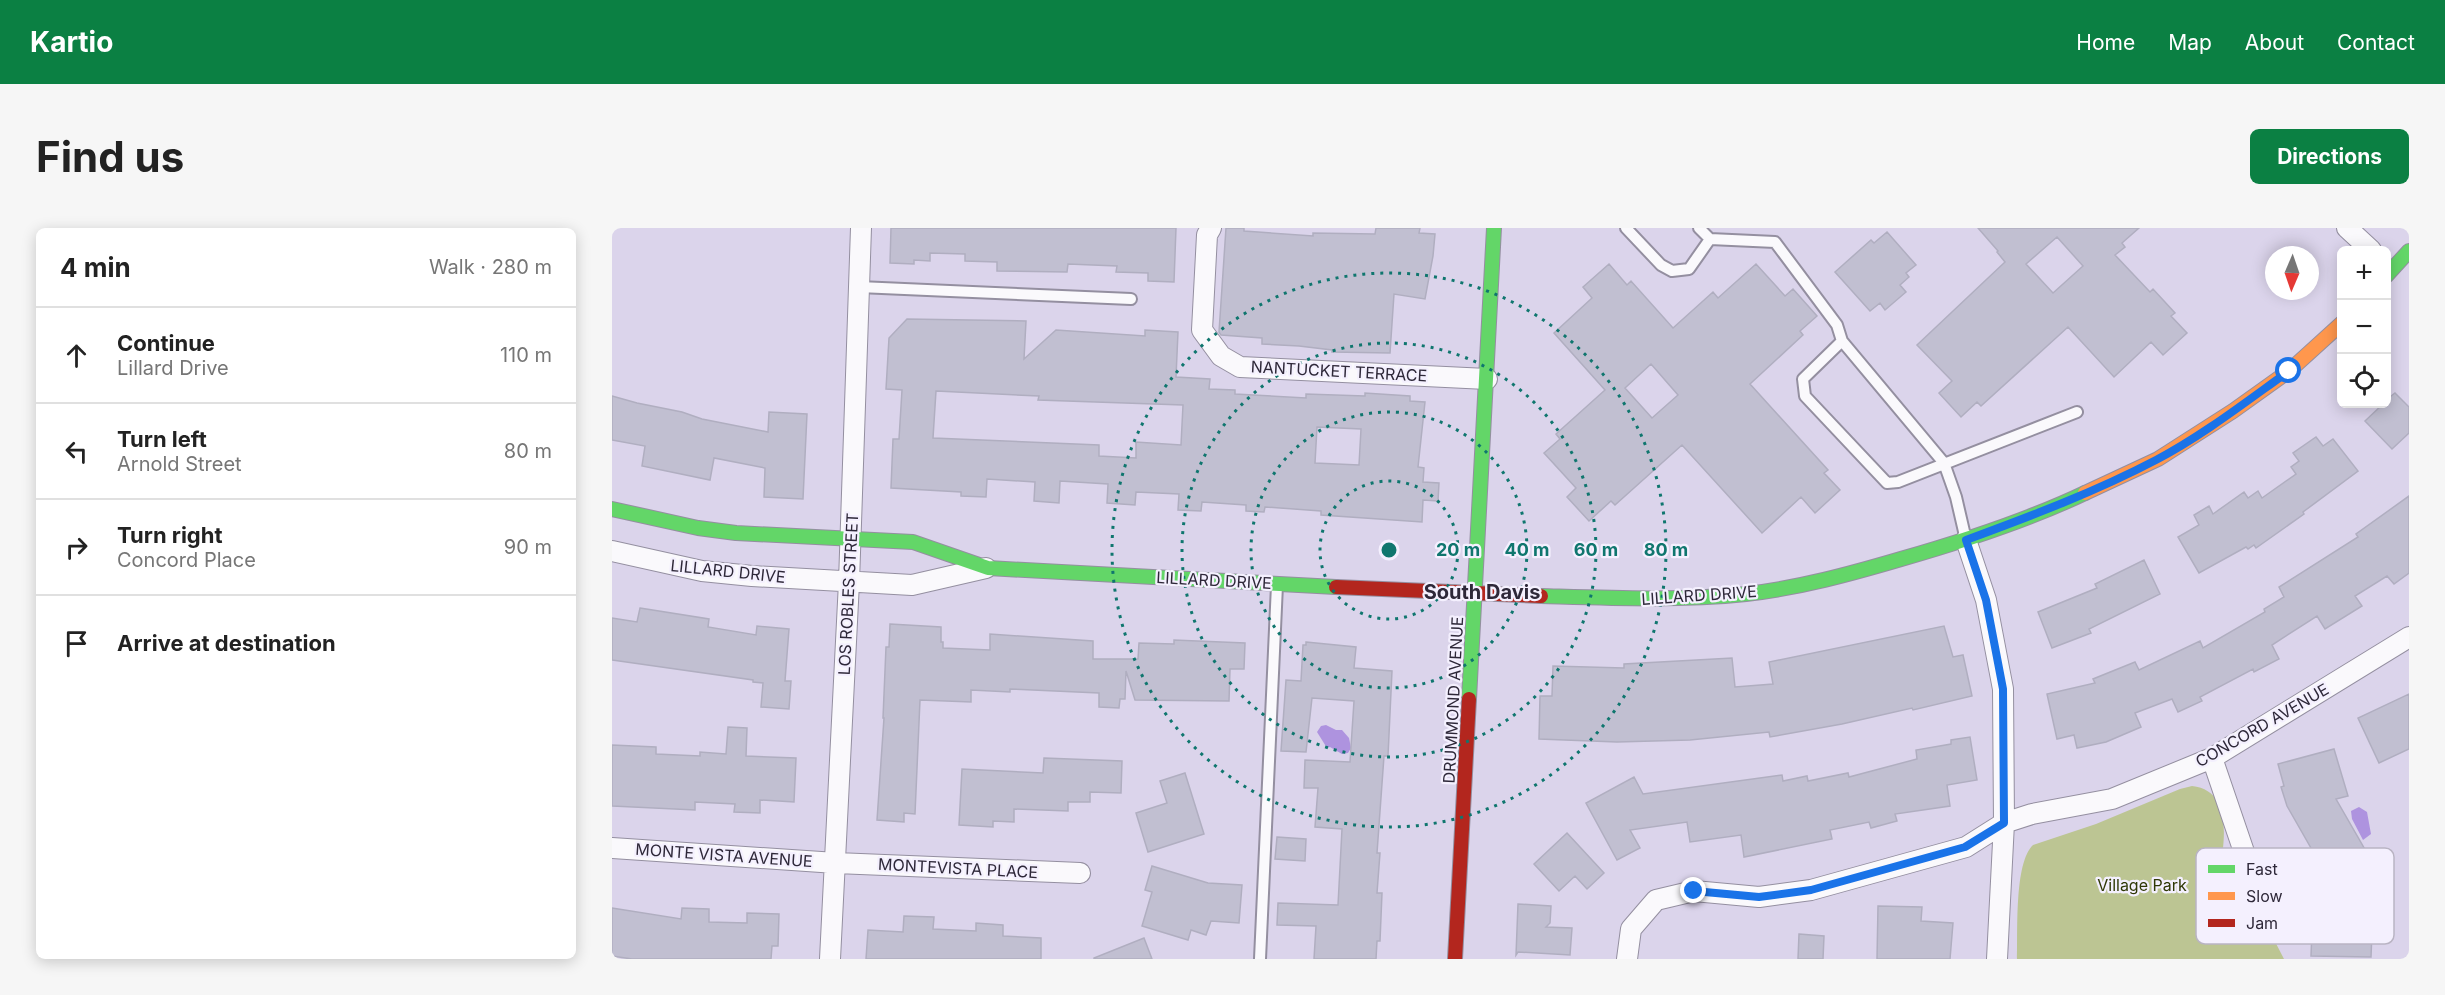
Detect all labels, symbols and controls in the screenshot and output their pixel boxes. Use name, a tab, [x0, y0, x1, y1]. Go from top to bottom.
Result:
text: Kartio	[30, 25, 113, 59]
text: Home	[2076, 30, 2135, 55]
text: Map	[2168, 30, 2212, 55]
text: About	[2245, 30, 2304, 55]
text: Contact	[2337, 30, 2415, 55]
button: Directions	[2250, 129, 2409, 184]
text: Find us	[36, 131, 184, 182]
north arrow	[2265, 246, 2319, 300]
map controls	[2337, 246, 2391, 408]
button: +	[2337, 246, 2391, 300]
text: 4 min	[60, 252, 131, 283]
text: Walk · 280 m	[429, 255, 552, 279]
button: −	[2337, 300, 2391, 354]
text: Continue	[117, 330, 215, 356]
icon: ahead	[60, 339, 93, 372]
text: 110 m	[500, 343, 552, 367]
button: locate	[2337, 354, 2391, 408]
text: Lillard Drive	[117, 356, 229, 380]
street label: NANTUCKET TERRACE	[1250, 356, 1428, 386]
route start	[2275, 357, 2301, 383]
text: Turn left	[117, 426, 207, 452]
icon: left	[60, 435, 93, 468]
text: 80 m	[504, 439, 552, 463]
text: Arnold Street	[117, 452, 242, 476]
street label: LOS ROBLES STREET	[834, 512, 862, 676]
text: Turn right	[117, 522, 223, 548]
icon: right	[60, 531, 93, 564]
text: 90 m	[504, 535, 552, 559]
text: 20 m	[1436, 539, 1480, 560]
text: 40 m	[1505, 539, 1550, 560]
text: 60 m	[1574, 539, 1618, 560]
text: 80 m	[1644, 539, 1688, 560]
centre of rings	[1379, 540, 1399, 560]
text: Concord Place	[117, 548, 256, 572]
street label: LILLARD DRIVE	[669, 555, 787, 587]
street label: LILLARD DRIVE	[1156, 567, 1272, 593]
district label: South Davis	[1424, 580, 1540, 604]
street label: LILLARD DRIVE	[1641, 581, 1757, 609]
street label: DRUMMOND AVENUE	[1439, 616, 1467, 784]
icon: arrive	[60, 627, 93, 660]
text: Arrive at destination	[117, 630, 336, 656]
street label: CONCORD AVENUE	[2192, 679, 2332, 771]
street label: MONTE VISTA AVENUE	[635, 839, 813, 871]
legend	[2196, 848, 2394, 944]
street label: MONTEVISTA PLACE	[878, 854, 1038, 882]
text: Fast	[2246, 859, 2278, 879]
park label: Village Park	[2097, 875, 2187, 895]
route end	[1680, 877, 1706, 903]
text: Slow	[2246, 886, 2283, 906]
text: Jam	[2246, 913, 2278, 933]

